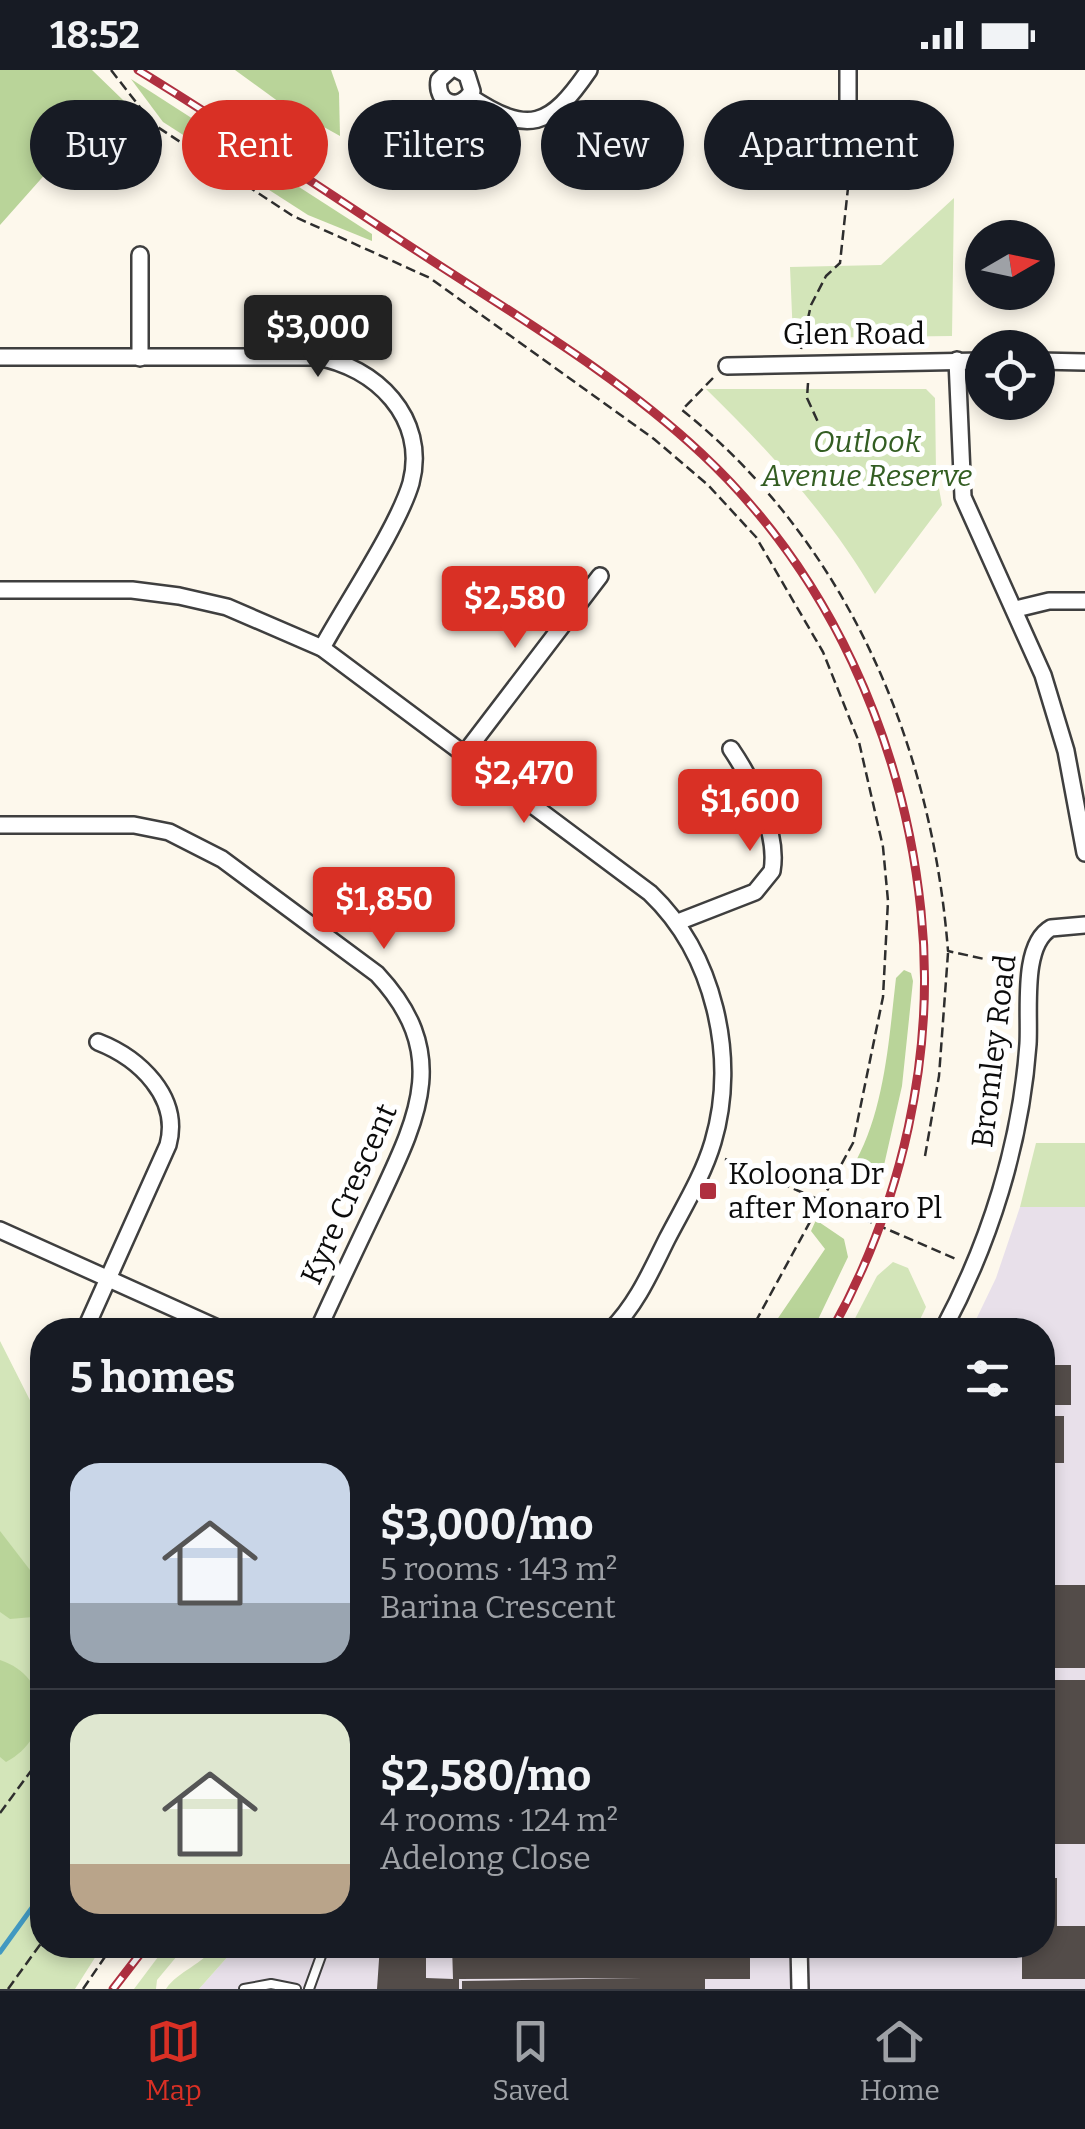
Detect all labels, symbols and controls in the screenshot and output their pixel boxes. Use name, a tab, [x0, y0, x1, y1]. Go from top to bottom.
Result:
text: 18:52	[50, 12, 140, 58]
chip: Buy	[30, 100, 162, 190]
chip: Rent	[182, 100, 328, 190]
chip: Filters	[348, 100, 521, 190]
chip: New	[541, 100, 684, 190]
chip: Apartment	[704, 100, 954, 190]
north arrow	[965, 220, 1055, 310]
map controls	[965, 220, 1055, 420]
pin: $3,000	[237, 295, 399, 380]
text: $3,000	[266, 308, 370, 346]
street label: Glen Road	[783, 316, 925, 352]
button: locate	[965, 330, 1055, 420]
park label: Outlook Avenue Reserve	[760, 424, 972, 494]
pin: $2,580	[434, 566, 596, 651]
text: $2,580	[464, 579, 566, 617]
pin: $2,470	[443, 741, 605, 826]
text: $2,470	[474, 754, 574, 792]
pin: $1,600	[669, 769, 831, 854]
text: $1,600	[700, 782, 800, 820]
pin: $1,850	[303, 867, 465, 952]
text: $1,850	[335, 880, 433, 918]
street label: Bromley Road	[964, 952, 1024, 1149]
street label: Kyre Crescent	[293, 1098, 405, 1290]
place label: Koloona Dr after Monaro Pl	[728, 1156, 942, 1226]
marker: Koloona Dr after Monaro Pl	[697, 1180, 719, 1202]
icon: filters	[960, 1351, 1015, 1406]
text: 5 homes	[70, 1353, 235, 1403]
text: $3,000/mo	[380, 1500, 593, 1550]
icon: home	[150, 1503, 270, 1623]
text: 5 rooms · 143 m²	[380, 1550, 617, 1588]
text: Barina Crescent	[380, 1588, 616, 1626]
text: $2,580/mo	[380, 1751, 591, 1801]
icon: home	[150, 1754, 270, 1874]
text: 4 rooms · 124 m²	[380, 1801, 618, 1839]
text: Adelong Close	[380, 1839, 591, 1877]
tab: Map	[145, 2014, 202, 2107]
tab: Saved	[492, 2014, 569, 2107]
tab: Home	[860, 2014, 940, 2107]

